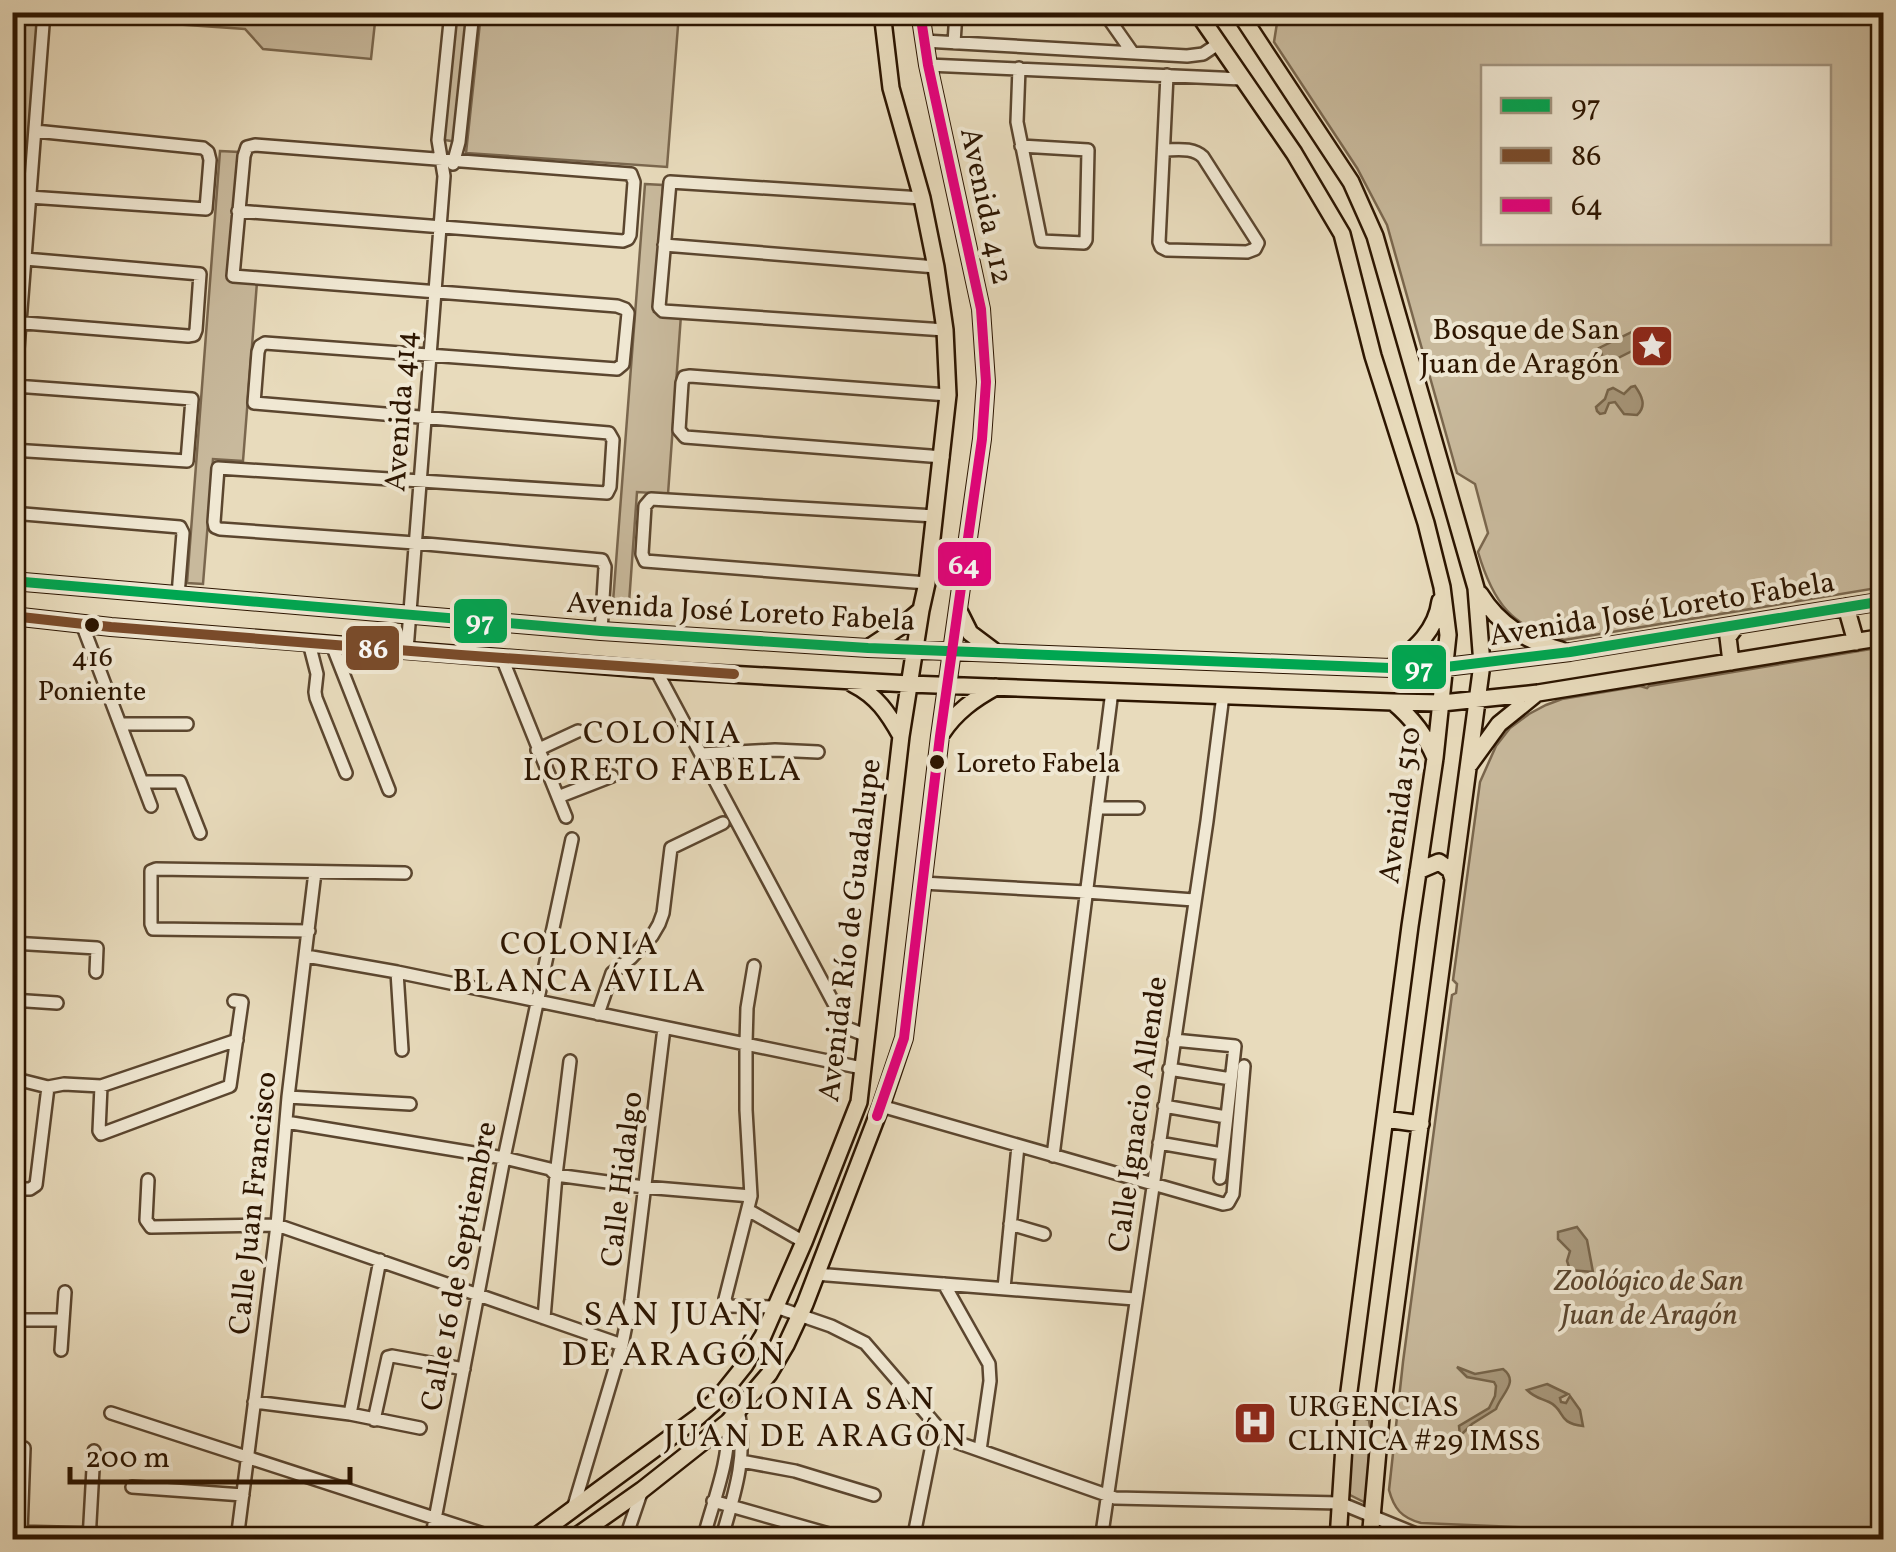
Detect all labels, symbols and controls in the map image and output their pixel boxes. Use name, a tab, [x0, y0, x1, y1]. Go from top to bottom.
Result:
legend	[1481, 65, 1831, 245]
text: 97	[1571, 86, 1601, 128]
street label: Avenida 412	[948, 124, 1022, 289]
text: 86	[1571, 136, 1601, 178]
text: 64	[1571, 186, 1603, 228]
place label: Bosque de San Juan de Aragón	[1419, 310, 1620, 386]
place icon: Bosque de San Juan de Aragón	[1629, 323, 1675, 369]
street label: Avenida 414	[375, 329, 429, 493]
line badge: 64	[936, 540, 993, 588]
text: 64	[948, 547, 980, 586]
street label: Avenida José Loreto Fabela	[1487, 562, 1838, 658]
street label: Avenida José Loreto Fabela	[565, 583, 916, 643]
line badge: 97	[452, 597, 509, 645]
text: 97	[466, 603, 494, 642]
marker: 416 Poniente	[82, 615, 102, 635]
line badge: 86	[344, 624, 401, 672]
text: 86	[358, 631, 388, 670]
place label: 416 Poniente	[38, 639, 146, 712]
line badge: 97	[1390, 643, 1448, 691]
text: 97	[1405, 650, 1433, 689]
district label: COLONIA LORETO FABELA	[523, 713, 803, 794]
street label: Avenida 510	[1369, 724, 1433, 886]
place label: Loreto Fabela	[956, 745, 1121, 784]
marker: Loreto Fabela	[927, 752, 947, 772]
street label: Avenida Río de Guadalupe	[809, 756, 893, 1104]
district label: COLONIA BLANCA ÁVILA	[453, 924, 707, 1005]
street label: Calle Ignacio Allende	[1099, 974, 1179, 1255]
street label: Calle Juan Francisco	[219, 1070, 289, 1337]
street label: Calle Hidalgo	[591, 1089, 655, 1269]
street label: Calle 16 de Septiembre	[411, 1118, 509, 1415]
park label: Zoológico de San Juan de Aragón	[1553, 1261, 1744, 1337]
district label: SAN JUAN DE ARAGÓN	[561, 1292, 787, 1380]
district label: COLONIA SAN JUAN DE ARAGÓN	[664, 1379, 968, 1460]
place label: URGENCIAS CLINICA #29 IMSS	[1288, 1387, 1541, 1463]
hospital icon: URGENCIAS CLINICA #29 IMSS	[1232, 1400, 1278, 1446]
scale bar	[70, 1422, 350, 1484]
text: 200 m	[85, 1438, 170, 1480]

